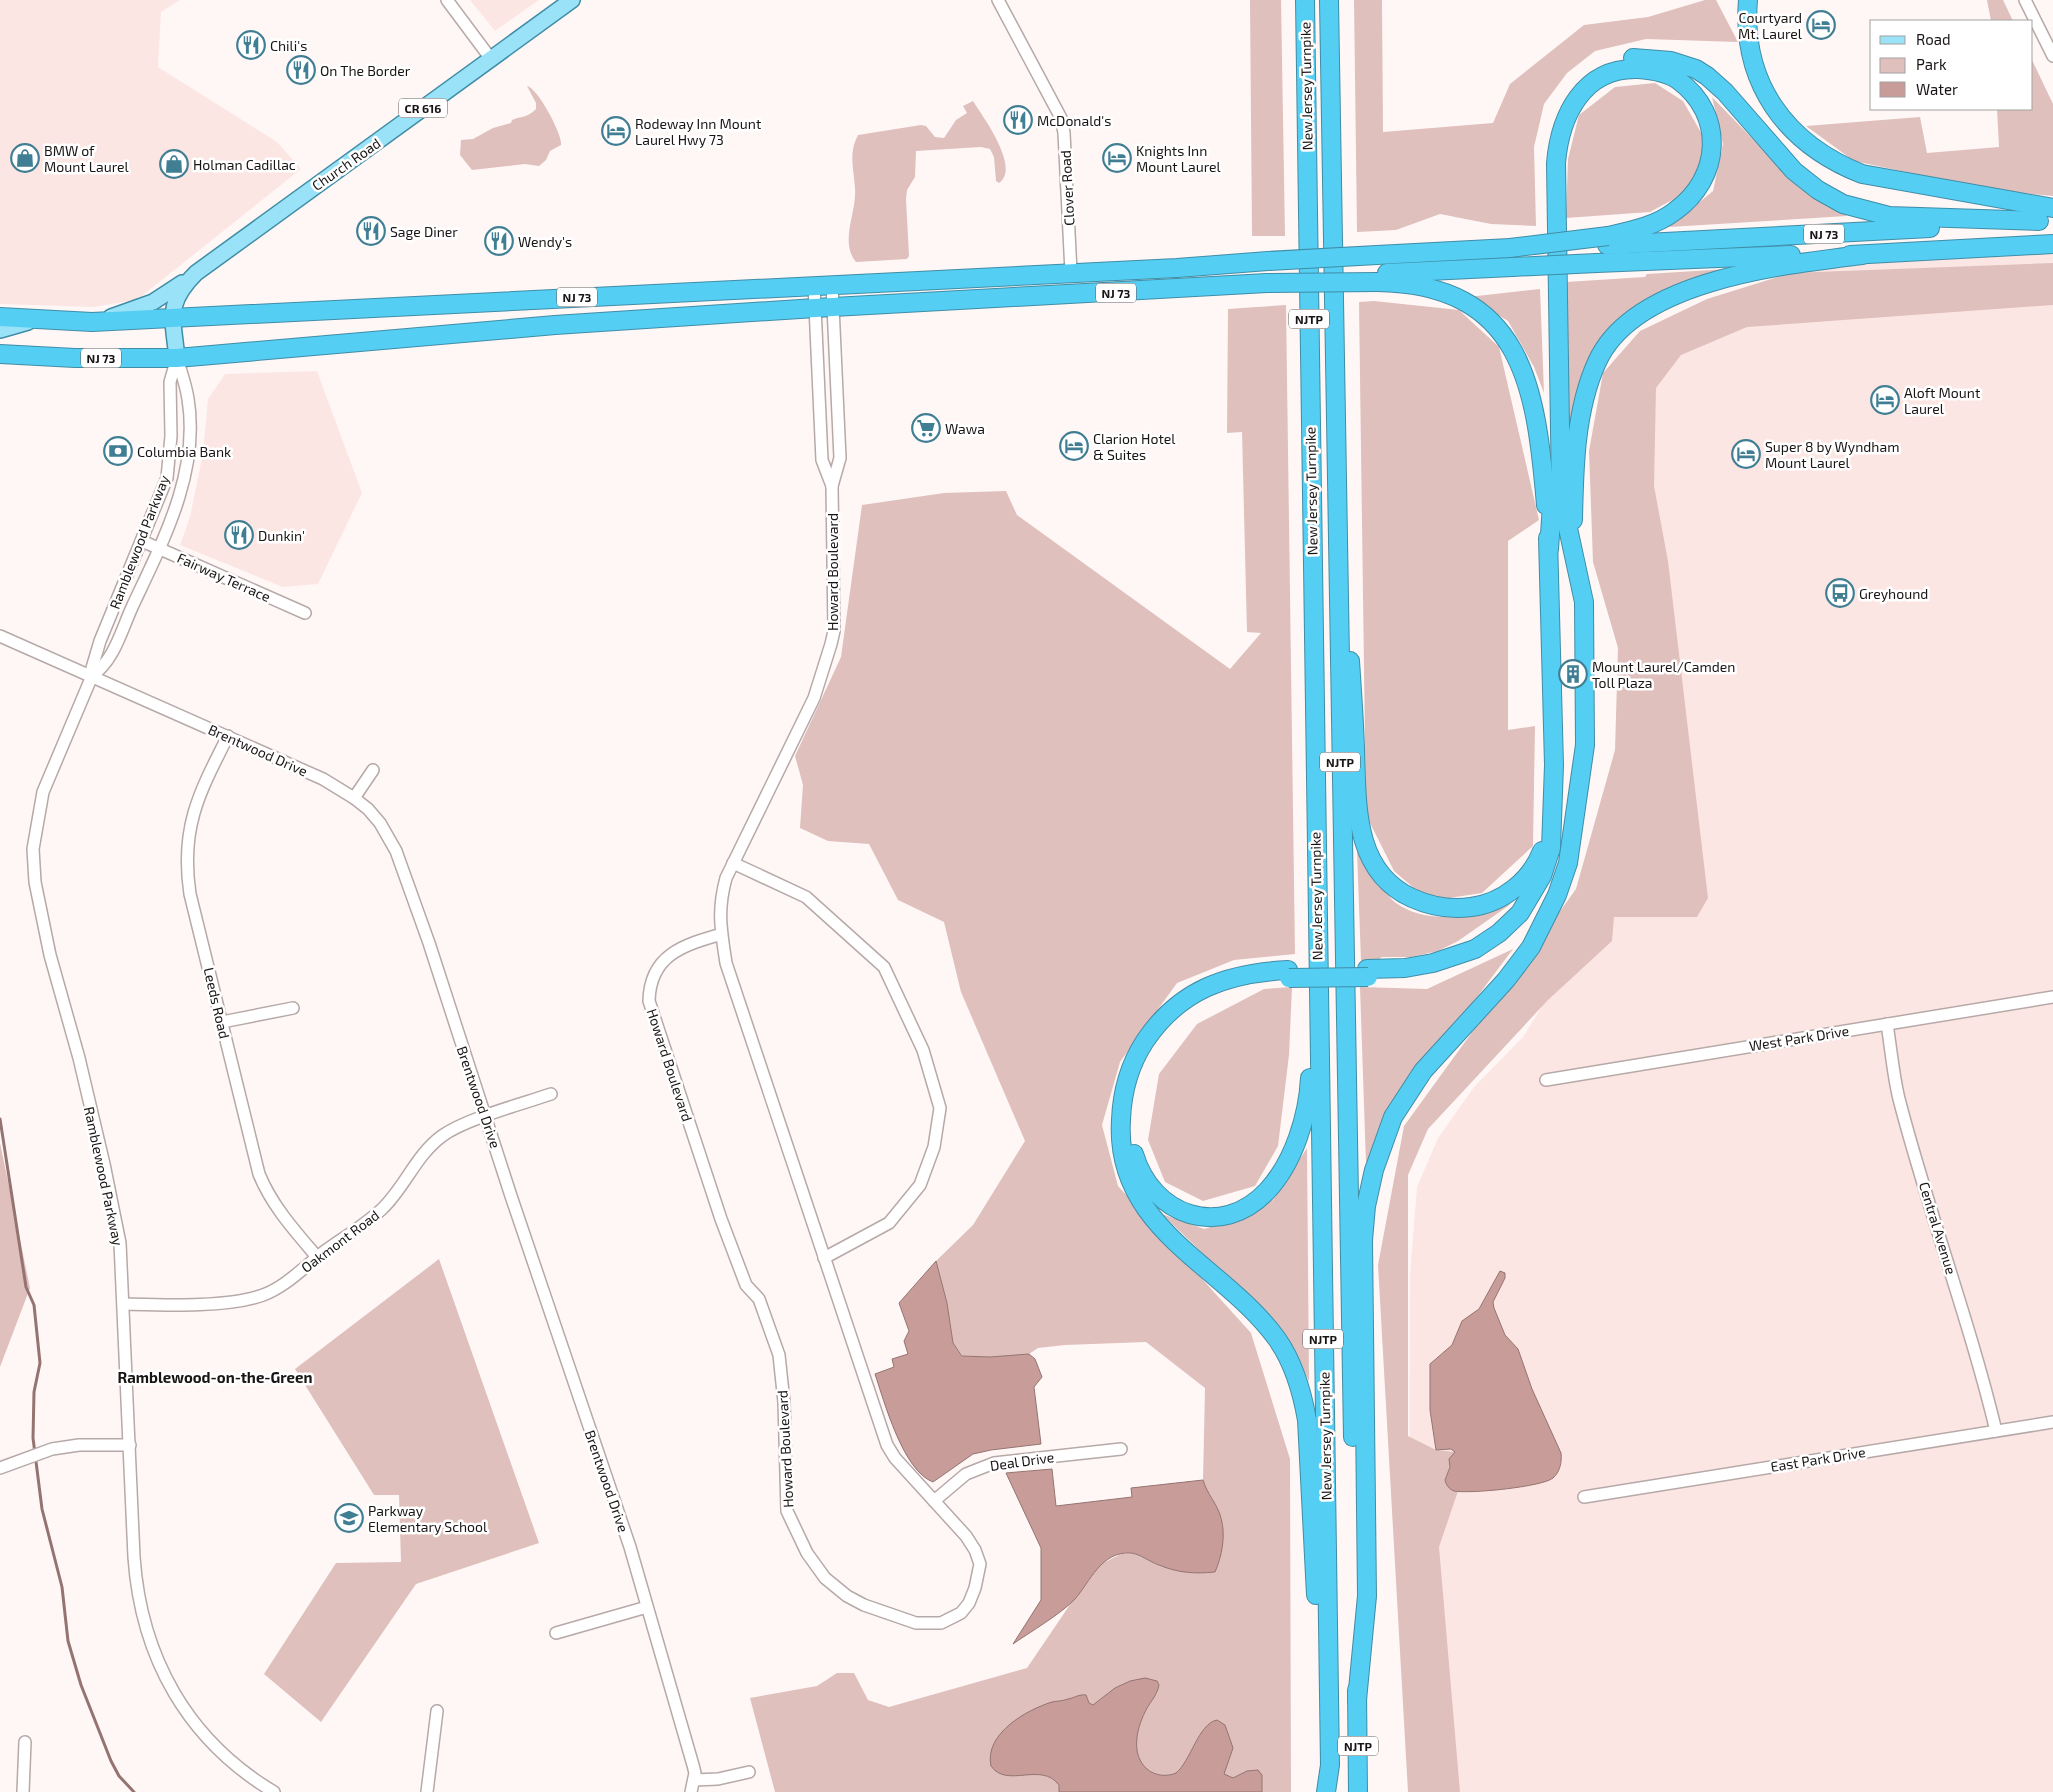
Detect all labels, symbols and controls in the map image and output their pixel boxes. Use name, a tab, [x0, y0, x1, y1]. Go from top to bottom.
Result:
place label: Courtyard Mt. Laurel	[1738, 9, 1803, 42]
hotel icon: Courtyard Mt. Laurel	[1806, 10, 1836, 40]
legend	[1870, 20, 2033, 110]
street label: New Jersey Turnpike	[1296, 22, 1316, 150]
restaurant icon: Chili's	[236, 30, 266, 60]
text: Road	[1916, 30, 1951, 48]
place label: Chili's	[270, 37, 307, 54]
restaurant icon: On The Border	[286, 55, 316, 85]
text: Park	[1916, 55, 1947, 73]
place label: On The Border	[320, 62, 411, 79]
text: Water	[1916, 80, 1958, 98]
road number: CR 616	[399, 99, 447, 118]
restaurant icon: McDonald's	[1003, 105, 1033, 135]
place label: McDonald's	[1037, 112, 1111, 129]
place label: Rodeway Inn Mount Laurel Hwy 73	[635, 115, 761, 148]
hotel icon: Rodeway Inn Mount Laurel Hwy 73	[601, 116, 631, 146]
street label: Church Road	[308, 134, 384, 194]
place label: BMW of Mount Laurel	[44, 142, 130, 175]
place label: Knights Inn Mount Laurel	[1136, 142, 1222, 175]
shop icon: BMW of Mount Laurel	[10, 143, 40, 173]
hotel icon: Knights Inn Mount Laurel	[1102, 143, 1132, 173]
shop icon: Holman Cadillac	[159, 149, 189, 179]
street label: Clover Road	[1057, 150, 1077, 226]
place label: Holman Cadillac	[193, 156, 296, 173]
restaurant icon: Sage Diner	[356, 216, 386, 246]
place label: Sage Diner	[390, 223, 458, 240]
road number: NJ 73	[1804, 224, 1844, 243]
restaurant icon: Wendy's	[484, 226, 514, 256]
place label: Wendy's	[518, 233, 572, 250]
road number: NJ 73	[1096, 284, 1136, 302]
road number: NJ 73	[557, 288, 597, 306]
road number: NJTP	[1289, 310, 1329, 328]
road number: NJ 73	[81, 348, 121, 368]
place label: Aloft Mount Laurel	[1904, 384, 1980, 417]
hotel icon: Aloft Mount Laurel	[1870, 385, 1900, 415]
supermarket icon: Wawa	[911, 413, 941, 443]
place label: Wawa	[945, 420, 985, 437]
street label: New Jersey Turnpike	[1301, 427, 1321, 555]
place label: Clarion Hotel & Suites	[1093, 430, 1176, 463]
hotel icon: Clarion Hotel & Suites	[1059, 431, 1089, 461]
bank icon: Columbia Bank	[103, 436, 133, 466]
place label: Super 8 by Wyndham Mount Laurel	[1765, 438, 1899, 471]
hotel icon: Super 8 by Wyndham Mount Laurel	[1731, 439, 1761, 469]
place label: Columbia Bank	[137, 443, 231, 460]
street label: Ramblewood Parkway	[106, 472, 173, 611]
street label: Howard Boulevard	[824, 513, 841, 631]
restaurant icon: Dunkin'	[224, 520, 254, 550]
place label: Dunkin'	[258, 527, 305, 544]
street label: Fairway Terrace	[175, 549, 273, 605]
bus stop icon: Greyhound	[1825, 578, 1855, 608]
place label: Greyhound	[1859, 585, 1928, 602]
place label: Mount Laurel/Camden Toll Plaza	[1592, 658, 1735, 691]
building icon: Mount Laurel/Camden Toll Plaza	[1558, 659, 1588, 689]
street label: Brentwood Drive	[206, 720, 310, 780]
road number: NJTP	[1320, 752, 1360, 772]
street label: New Jersey Turnpike	[1306, 832, 1326, 960]
street label: Leeds Road	[201, 966, 233, 1040]
street label: Howard Boulevard	[644, 1006, 696, 1124]
street label: West Park Drive	[1748, 1022, 1850, 1054]
street label: Brentwood Drive	[454, 1044, 504, 1150]
street label: Ramblewood Parkway	[81, 1105, 127, 1248]
street label: Central Avenue	[1916, 1180, 1960, 1276]
street label: Oakmont Road	[298, 1206, 382, 1276]
road number: NJTP	[1303, 1330, 1343, 1348]
district label: Ramblewood-on-the-Green	[118, 1368, 312, 1386]
street label: New Jersey Turnpike	[1315, 1372, 1335, 1500]
street label: Howard Boulevard	[773, 1390, 797, 1508]
street label: Brentwood Drive	[582, 1428, 632, 1534]
street label: East Park Drive	[1769, 1443, 1867, 1475]
street label: Deal Drive	[989, 1448, 1055, 1474]
place label: Parkway Elementary School	[368, 1502, 488, 1535]
school or university icon: Parkway Elementary School	[334, 1503, 364, 1533]
road number: NJTP	[1338, 1736, 1378, 1755]

